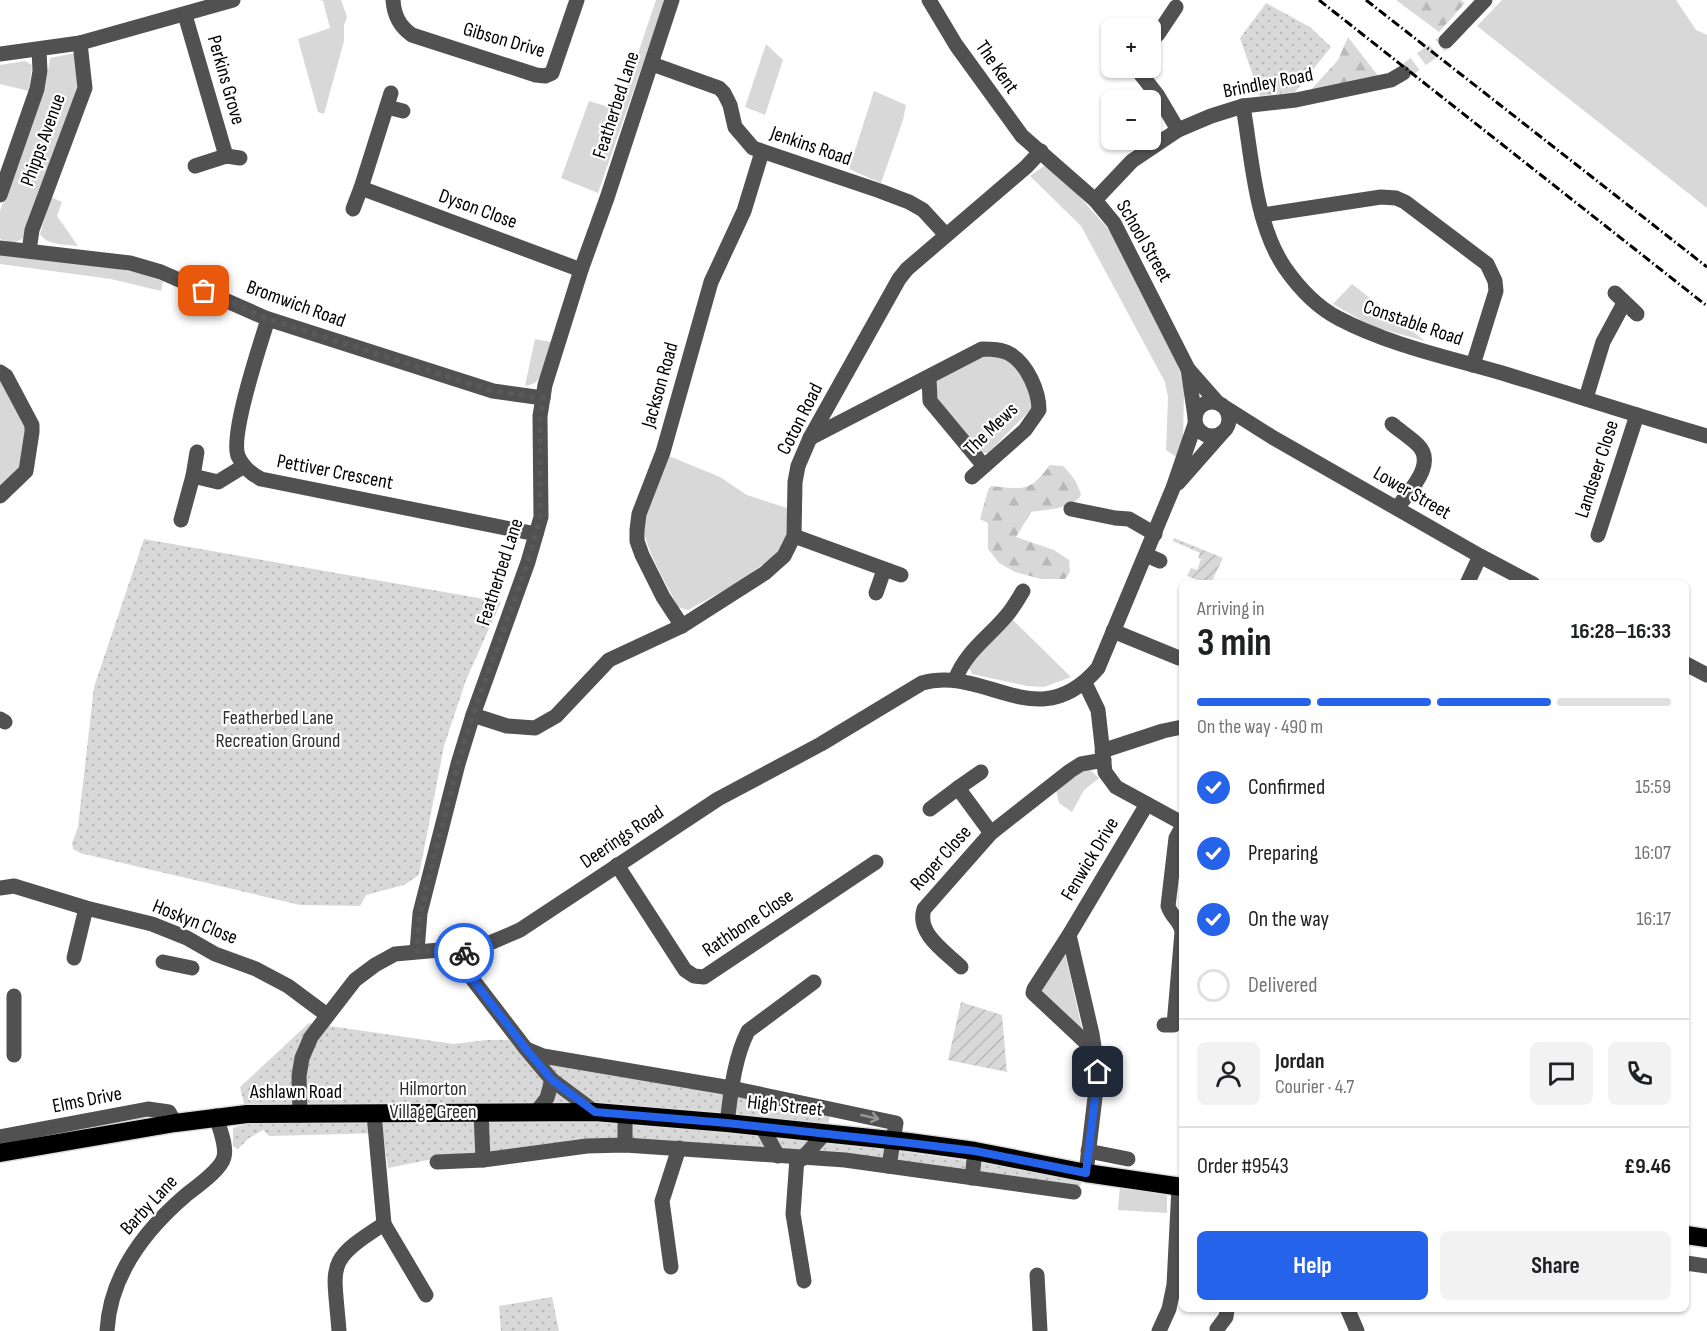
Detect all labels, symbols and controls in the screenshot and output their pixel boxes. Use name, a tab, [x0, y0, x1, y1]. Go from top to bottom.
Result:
street label: Gibson Drive	[460, 17, 548, 63]
map controls	[1101, 18, 1161, 150]
button: +	[1101, 18, 1161, 78]
street label: Perkins Grove	[202, 33, 250, 127]
street label: The Kent	[970, 36, 1024, 98]
street label: Featherbed Lane	[587, 48, 645, 162]
street label: Brindley Road	[1221, 63, 1315, 103]
button: −	[1101, 90, 1161, 150]
street label: Phipps Avenue	[15, 91, 71, 189]
street label: Jenkins Road	[766, 121, 855, 171]
street label: Dyson Close	[436, 184, 520, 234]
street label: School Street	[1111, 196, 1177, 286]
pin	[178, 265, 229, 316]
icon: bag	[187, 274, 220, 307]
street label: Bromwich Road	[243, 275, 349, 333]
street label: Constable Road	[1360, 295, 1466, 351]
street label: Jackson Road	[636, 340, 684, 431]
street label: Coton Road	[772, 379, 828, 459]
street label: The Mews	[959, 397, 1023, 461]
street label: Landseer Close	[1570, 417, 1624, 521]
street label: Pettiver Crescent	[275, 449, 395, 495]
street label: Lower Street	[1369, 461, 1455, 525]
street label: Featherbed Lane	[471, 515, 529, 629]
text: Arriving in	[1197, 597, 1265, 621]
text: 16:28–16:33	[1571, 618, 1671, 645]
text: 3 min	[1197, 620, 1272, 667]
park label: Featherbed Lane Recreation Ground	[216, 706, 340, 753]
text: On the way · 490 m	[1197, 715, 1323, 739]
icon: check	[1197, 771, 1230, 804]
text: Confirmed	[1248, 774, 1325, 801]
text: 15:59	[1635, 775, 1671, 799]
street label: Deerings Road	[576, 800, 668, 874]
street label: Fenwick Drive	[1056, 813, 1124, 905]
street label: Roper Close	[905, 820, 977, 896]
icon: check	[1197, 837, 1230, 870]
text: Preparing	[1248, 840, 1318, 867]
text: 16:07	[1635, 841, 1671, 865]
street label: Rathbone Close	[698, 884, 798, 962]
street label: Hoskyn Close	[149, 894, 241, 950]
icon: check	[1197, 903, 1230, 936]
text: On the way	[1248, 906, 1329, 933]
text: 16:17	[1637, 907, 1671, 931]
courier	[434, 923, 494, 983]
icon: bike	[448, 937, 481, 970]
text: Delivered	[1248, 972, 1317, 999]
button: person	[1197, 1042, 1260, 1105]
button: chat	[1530, 1042, 1593, 1105]
button: phone	[1608, 1042, 1671, 1105]
pin	[1072, 1046, 1123, 1097]
text: Jordan	[1275, 1048, 1324, 1075]
icon: home	[1081, 1055, 1114, 1088]
text: Courier · 4.7	[1275, 1075, 1354, 1099]
park label: Hilmorton Village Green	[389, 1077, 477, 1124]
street label: Ashlawn Road	[249, 1080, 342, 1104]
street label: Elms Drive	[50, 1082, 124, 1118]
street label: High Street	[746, 1090, 824, 1122]
one-way arrow	[861, 1111, 880, 1123]
text: Order #9543	[1197, 1153, 1289, 1180]
text: £9.46	[1624, 1153, 1671, 1180]
street label: Barby Lane	[115, 1170, 183, 1240]
button: Help	[1197, 1231, 1428, 1300]
button: Share	[1440, 1231, 1671, 1300]

